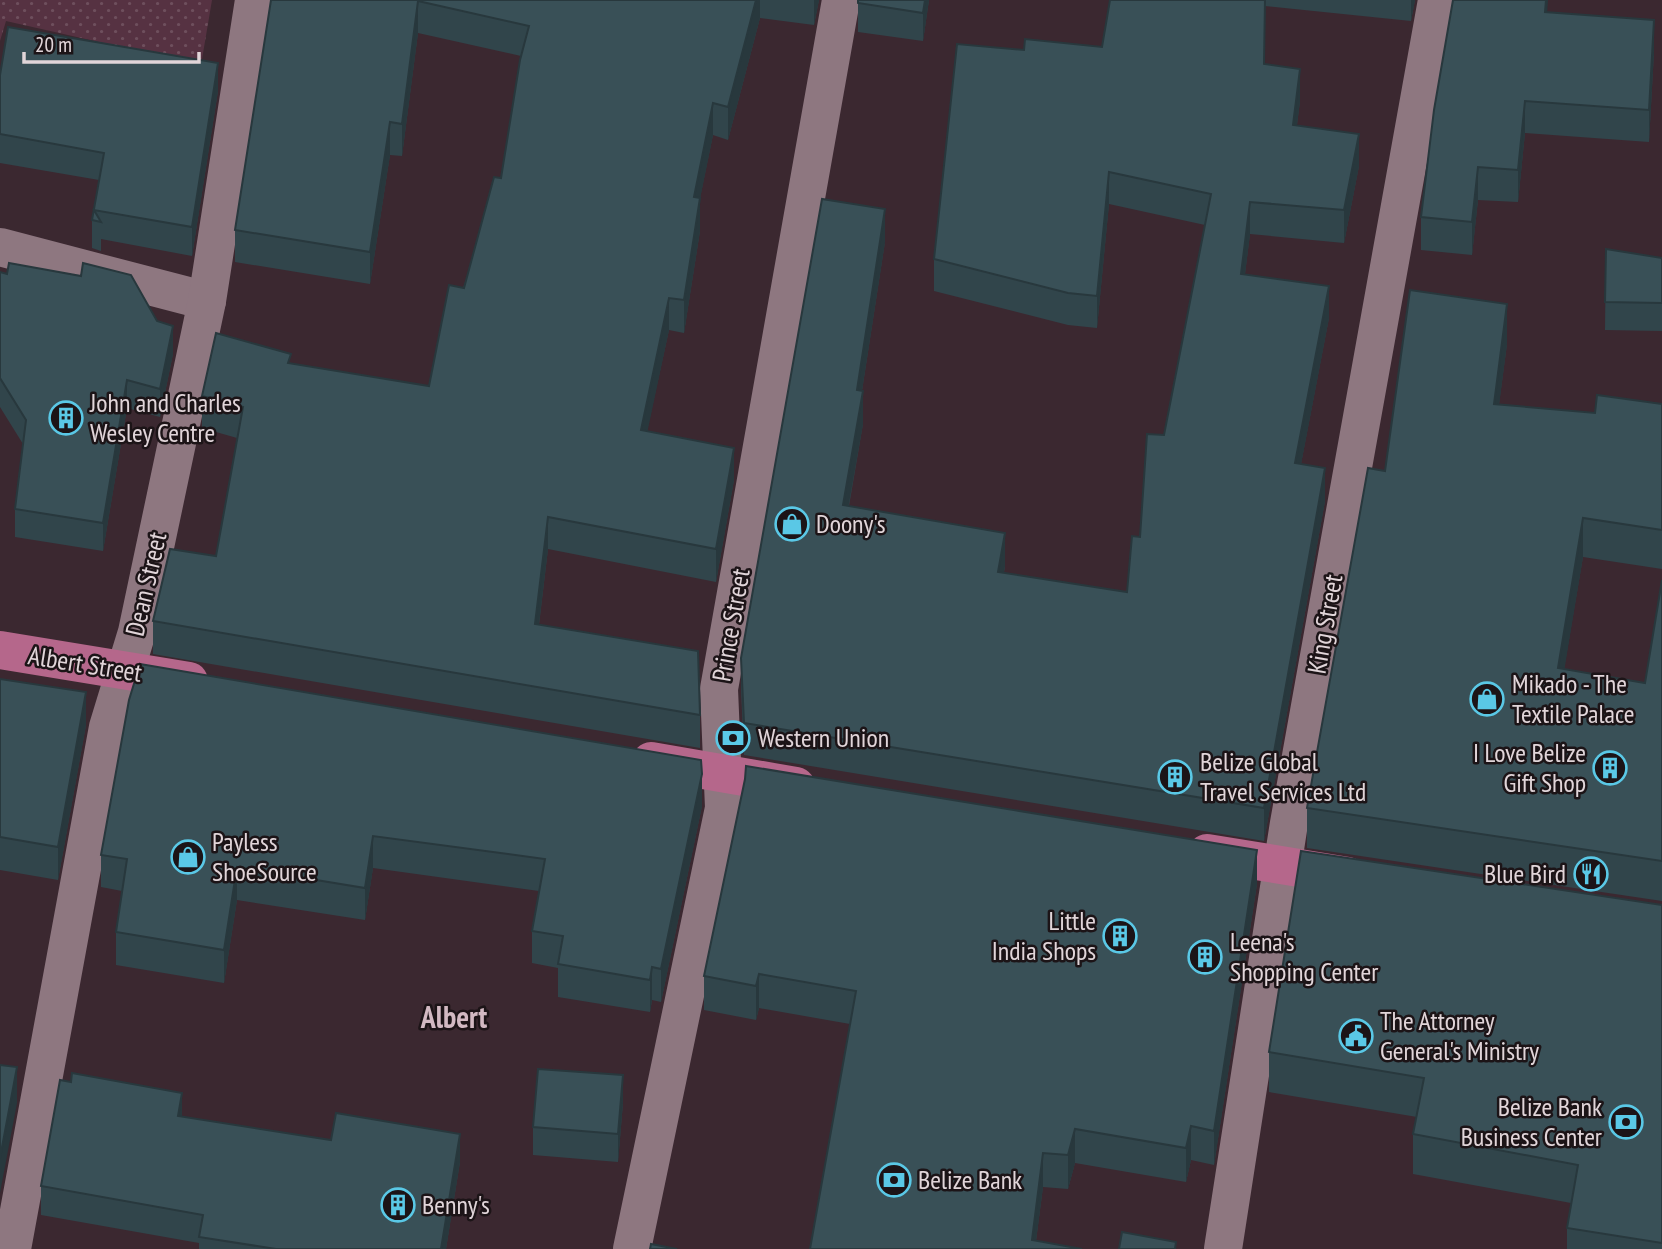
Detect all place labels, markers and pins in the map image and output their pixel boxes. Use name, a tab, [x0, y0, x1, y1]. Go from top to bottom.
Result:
place label: John and Charles Wesley Centre	[89, 386, 241, 449]
building icon: John and Charles Wesley Centre	[47, 399, 85, 437]
shop icon: Doony's	[773, 505, 811, 543]
place label: Doony's	[816, 507, 885, 540]
place label: Mikado - The Textile Palace	[1512, 667, 1634, 730]
shop icon: Mikado - The Textile Palace	[1468, 680, 1506, 718]
bank icon: Western Union	[714, 719, 752, 757]
place label: Western Union	[758, 721, 889, 754]
place label: I Love Belize Gift Shop	[1473, 736, 1586, 799]
place label: Belize Global Travel Services Ltd	[1200, 745, 1366, 808]
building icon: I Love Belize Gift Shop	[1591, 749, 1629, 787]
building icon: Belize Global Travel Services Ltd	[1156, 758, 1194, 796]
place label: Payless ShoeSource	[212, 825, 317, 888]
shop icon: Payless ShoeSource	[169, 838, 207, 876]
restaurant icon: Blue Bird	[1572, 855, 1610, 893]
place label: Blue Bird	[1484, 857, 1566, 890]
place label: Little India Shops	[992, 904, 1096, 967]
building icon: Little India Shops	[1101, 917, 1139, 955]
place label: Leena's Shopping Center	[1230, 925, 1378, 988]
building icon: Leena's Shopping Center	[1186, 938, 1224, 976]
place label: The Attorney General's Ministry	[1380, 1004, 1539, 1067]
public building icon: The Attorney General's Ministry	[1337, 1017, 1375, 1055]
place label: Belize Bank Business Center	[1461, 1090, 1602, 1153]
bank icon: Belize Bank Business Center	[1607, 1103, 1645, 1141]
bank icon: Belize Bank	[875, 1161, 913, 1199]
place label: Belize Bank	[918, 1163, 1022, 1196]
building icon: Benny's	[379, 1186, 417, 1224]
place label: Benny's	[422, 1188, 490, 1221]

